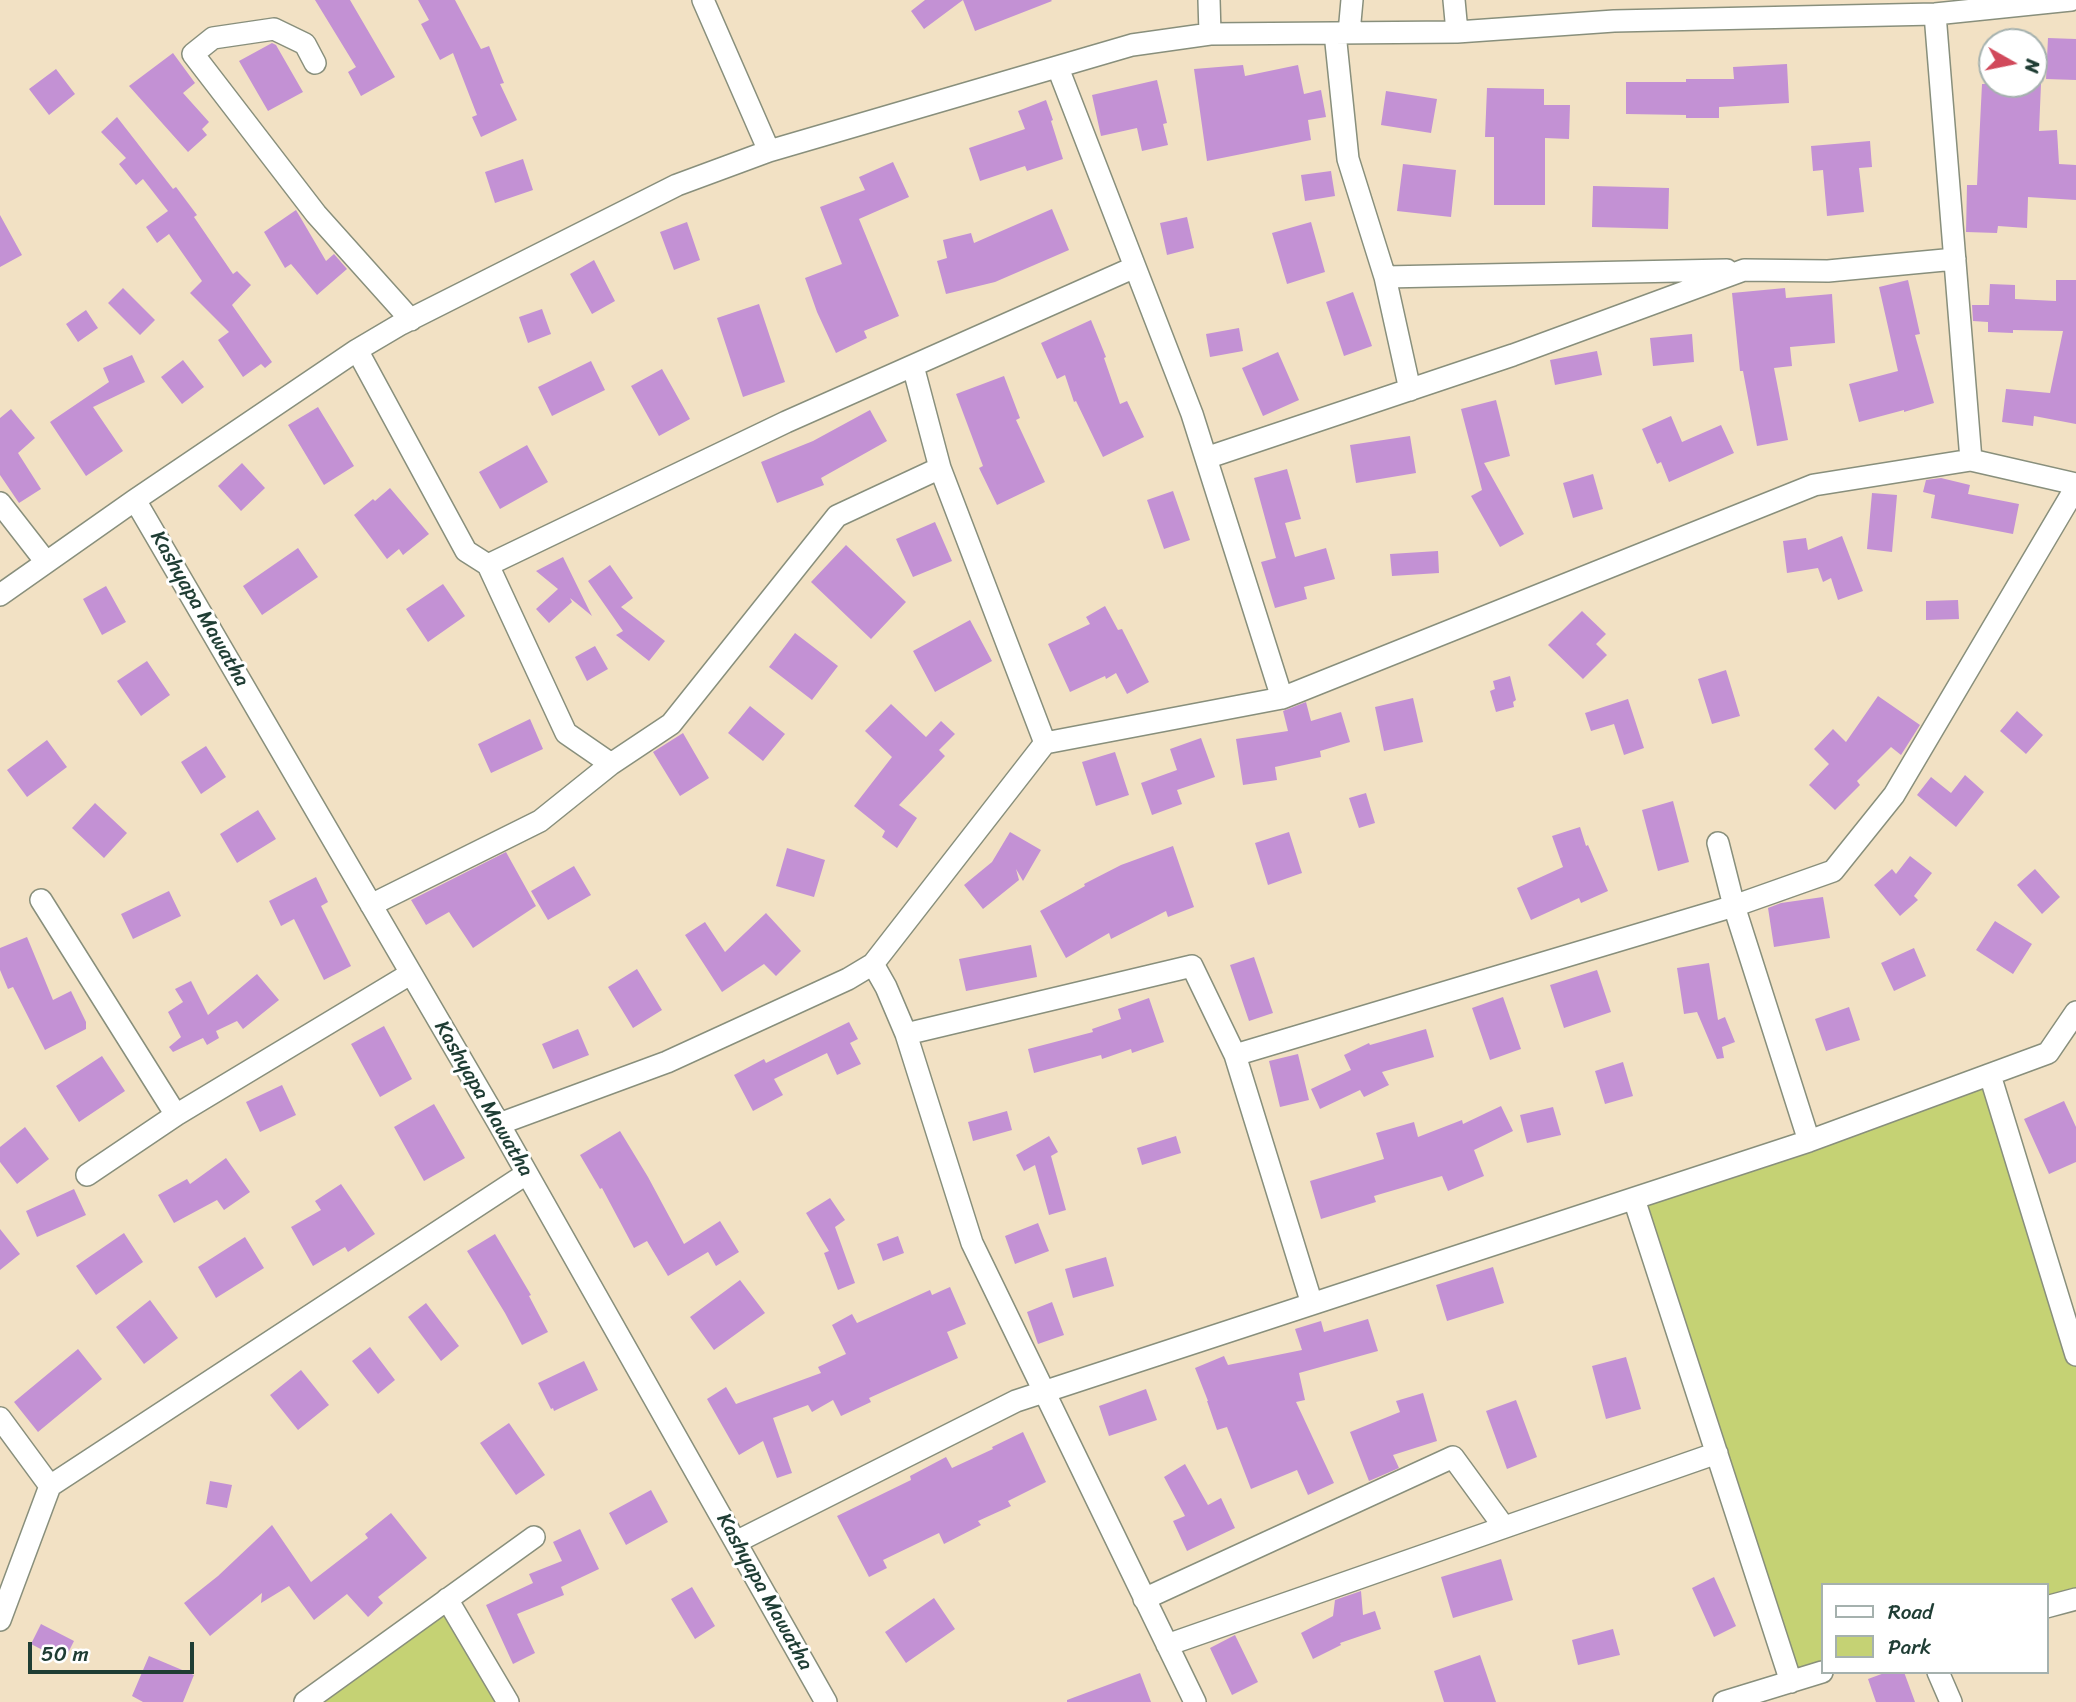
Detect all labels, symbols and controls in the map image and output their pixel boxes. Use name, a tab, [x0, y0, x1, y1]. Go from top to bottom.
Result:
north arrow	[1978, 28, 2048, 98]
text: N	[2015, 57, 2050, 75]
street label: Kashyapa Mawatha	[144, 527, 254, 691]
street label: Kashyapa Mawatha	[428, 1017, 538, 1181]
street label: Kashyapa Mawatha	[710, 1509, 818, 1675]
legend	[1820, 1583, 2048, 1674]
text: Road	[1888, 1593, 1933, 1631]
scale bar	[32, 1628, 198, 1672]
text: Park	[1888, 1628, 1931, 1666]
text: 50 m	[41, 1635, 89, 1673]

